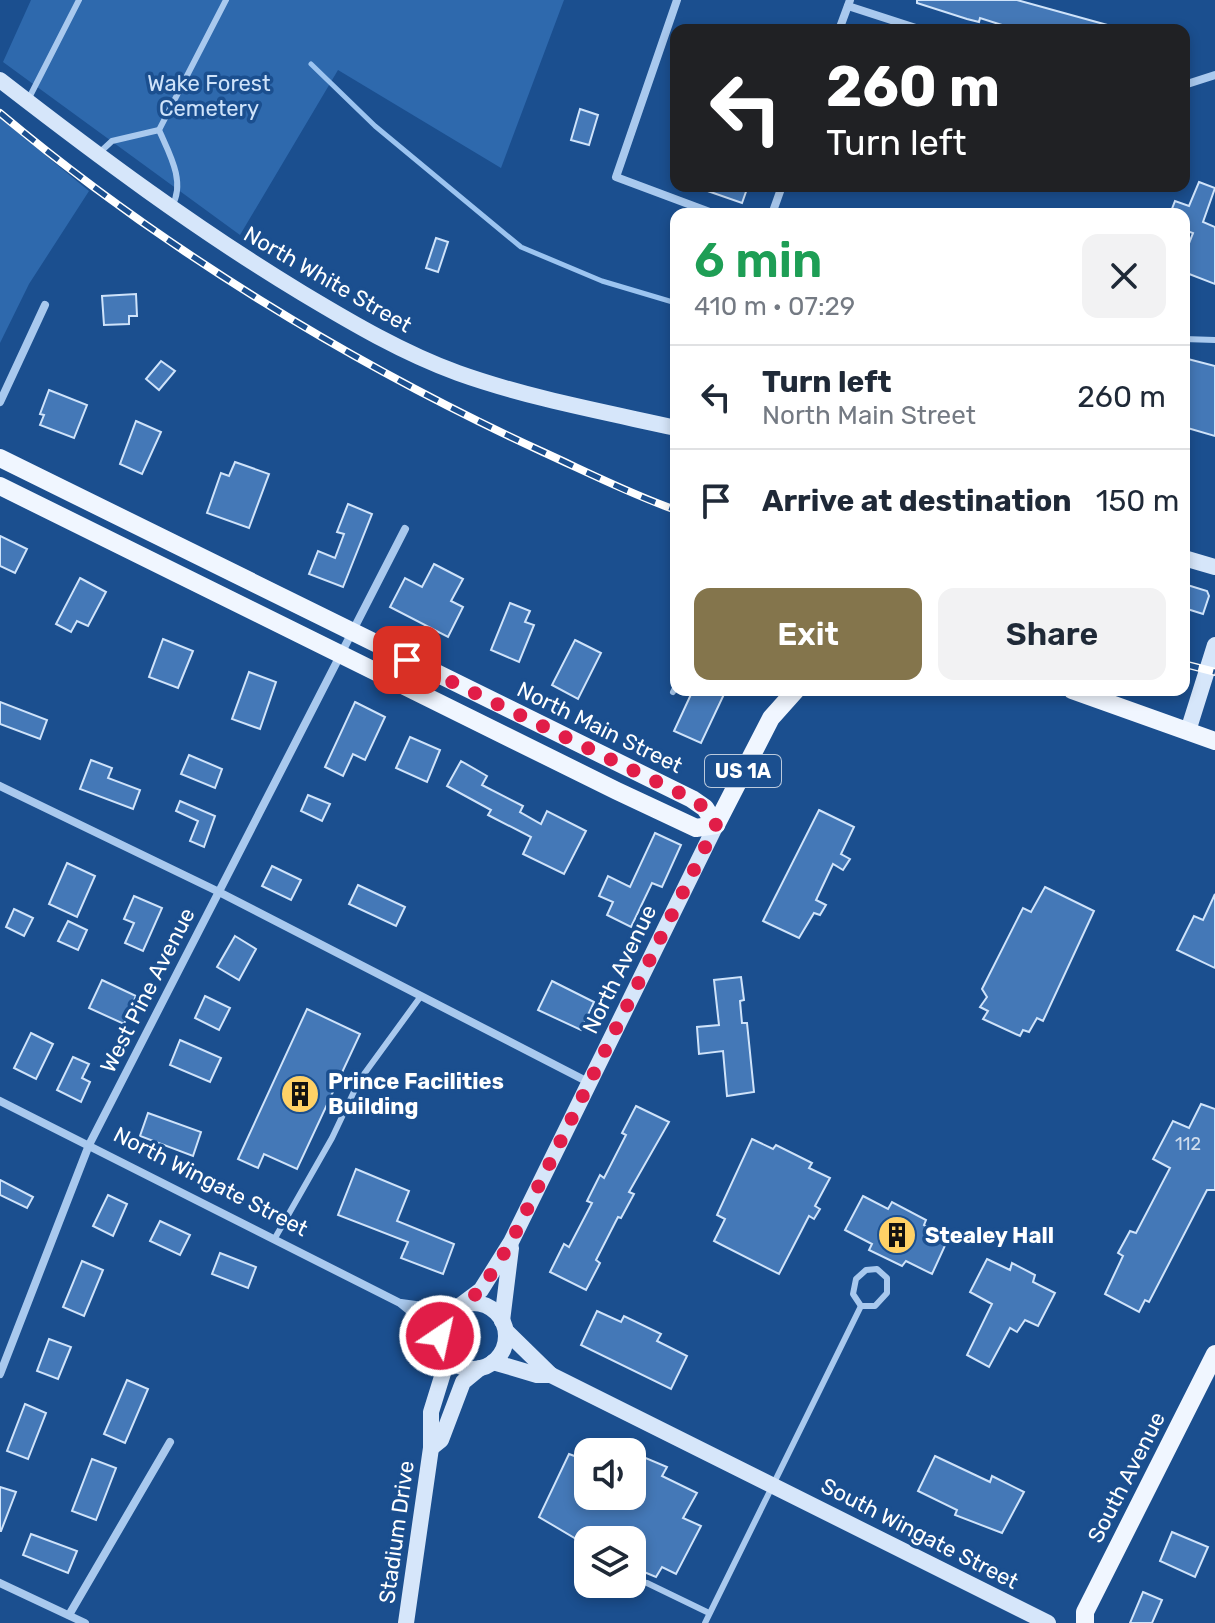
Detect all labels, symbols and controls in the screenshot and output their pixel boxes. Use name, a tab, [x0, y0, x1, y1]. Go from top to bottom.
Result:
text: 260 m	[826, 54, 1000, 120]
icon: left	[694, 56, 798, 160]
park label: Wake Forest Cemetery	[147, 70, 271, 122]
text: Turn left	[826, 121, 967, 164]
street label: North White Street	[239, 220, 417, 339]
text: 6 min	[694, 232, 822, 289]
button: close	[1082, 234, 1166, 318]
text: 410 m · 07:29	[694, 291, 855, 322]
text: Turn left	[762, 364, 892, 400]
icon: left	[694, 375, 738, 419]
text: 260 m	[1077, 379, 1166, 415]
text: North Main Street	[762, 400, 976, 431]
icon: arrive	[694, 479, 738, 523]
text: Arrive at destination	[762, 483, 1072, 519]
text: 150 m	[1096, 483, 1179, 519]
button: Exit	[694, 588, 922, 680]
button: Share	[938, 588, 1166, 680]
pin	[373, 626, 441, 694]
icon: arrive	[385, 638, 429, 682]
street label: North Main Street	[513, 676, 687, 779]
road number: US 1A	[705, 755, 781, 787]
street label: North Avenue	[577, 900, 662, 1038]
street label: West Pine Avenue	[94, 903, 201, 1077]
place label: Prince Facilities Building	[328, 1068, 504, 1120]
building icon: Prince Facilities Building	[279, 1073, 321, 1115]
street label: North Wingate Street	[109, 1121, 313, 1242]
house number: 112	[1175, 1133, 1201, 1155]
building icon: Stealey Hall	[876, 1214, 918, 1256]
place label: Stealey Hall	[925, 1222, 1054, 1249]
position arrow	[398, 1294, 482, 1378]
street label: South Avenue	[1082, 1407, 1171, 1547]
map controls	[574, 1438, 646, 1598]
button: sound	[574, 1438, 646, 1510]
street label: Stadium Drive	[373, 1459, 420, 1605]
street label: South Wingate Street	[817, 1472, 1023, 1595]
button: layers	[574, 1526, 646, 1598]

